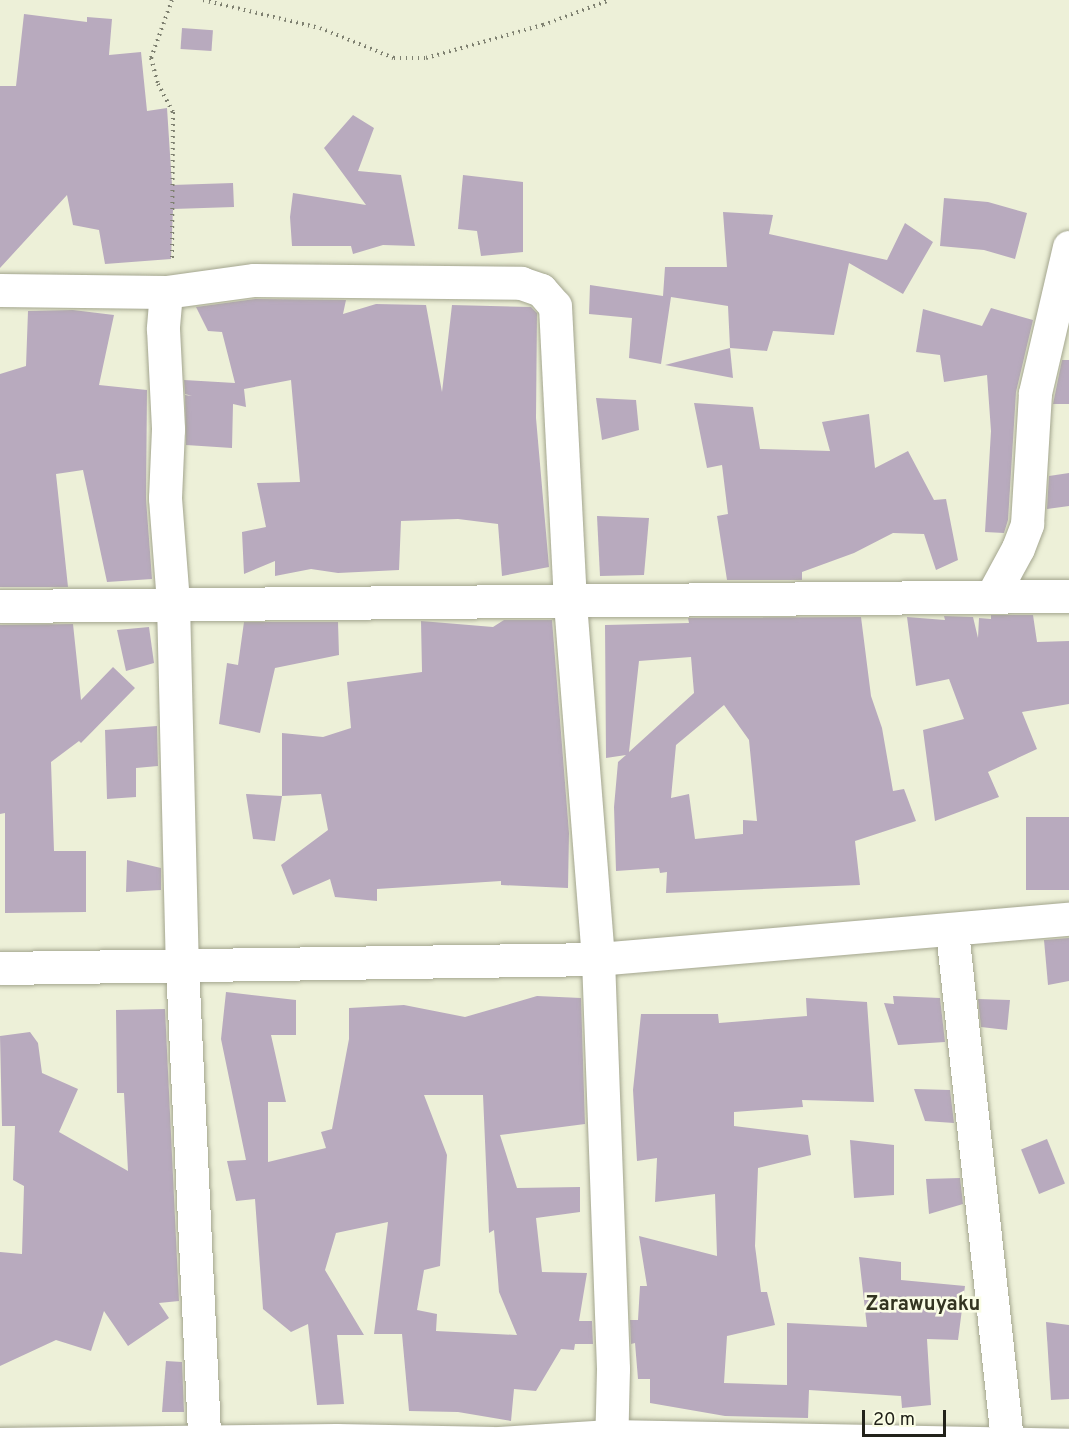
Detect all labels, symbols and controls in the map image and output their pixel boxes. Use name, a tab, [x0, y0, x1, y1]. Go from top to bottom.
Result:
district label: Zarawuyaku	[866, 1293, 980, 1317]
scale bar	[865, 1398, 949, 1436]
text: 20 m	[873, 1409, 915, 1432]

